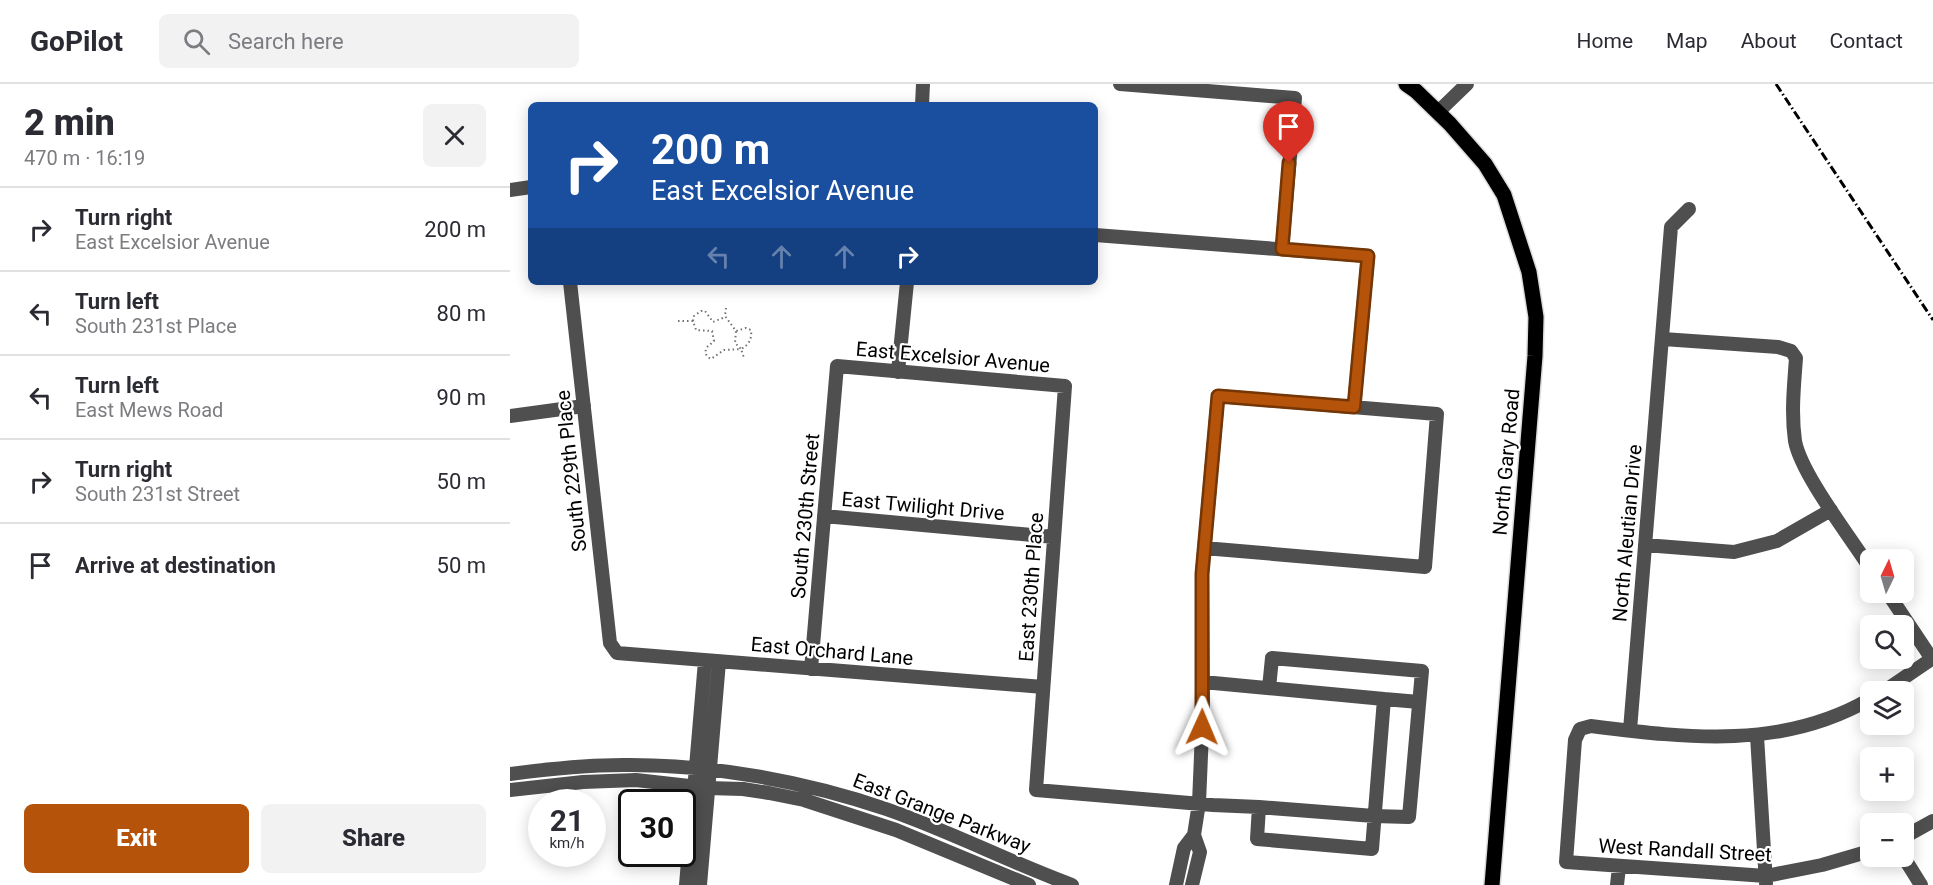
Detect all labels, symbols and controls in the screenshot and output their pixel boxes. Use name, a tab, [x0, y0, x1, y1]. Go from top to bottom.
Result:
search box	[159, 14, 579, 68]
text: GoPilot	[30, 25, 123, 58]
icon: search	[180, 25, 213, 58]
text: Search here	[228, 29, 344, 54]
text: Home	[1577, 29, 1633, 53]
text: Map	[1666, 29, 1708, 53]
text: About	[1741, 29, 1797, 53]
text: Contact	[1830, 29, 1903, 53]
pin	[1263, 101, 1314, 163]
text: 2 min	[24, 102, 115, 144]
button: close	[423, 104, 486, 167]
icon: arrive	[1272, 110, 1305, 143]
text: 200 m	[651, 125, 770, 174]
icon: right	[552, 126, 630, 204]
text: 470 m · 16:19	[24, 146, 145, 170]
text: East Excelsior Avenue	[651, 175, 914, 207]
text: Turn right	[75, 205, 172, 230]
icon: right	[24, 213, 57, 246]
text: 200 m	[424, 217, 486, 242]
text: East Excelsior Avenue	[75, 230, 270, 254]
icon: left	[702, 240, 735, 273]
icon: ahead	[765, 240, 798, 273]
icon: ahead	[828, 240, 861, 273]
icon: right	[891, 240, 924, 273]
text: Turn left	[75, 289, 159, 314]
icon: left	[24, 297, 57, 330]
text: 80 m	[437, 301, 486, 326]
text: South 231st Place	[75, 314, 237, 338]
street label: East Excelsior Avenue	[855, 337, 1051, 377]
text: Turn left	[75, 373, 159, 398]
icon: left	[24, 381, 57, 414]
text: 90 m	[437, 385, 486, 410]
street label: North Gary Road	[1488, 388, 1524, 536]
street label: South 229th Place	[551, 389, 591, 553]
text: East Mews Road	[75, 398, 223, 422]
street label: South 230th Street	[786, 432, 824, 600]
street label: North Aleutian Drive	[1607, 443, 1647, 623]
text: Turn right	[75, 457, 172, 482]
icon: right	[24, 465, 57, 498]
text: 50 m	[437, 469, 486, 494]
text: South 231st Street	[75, 482, 240, 506]
street label: East Twilight Drive	[841, 487, 1005, 525]
street label: East 230th Place	[1014, 511, 1048, 663]
icon: arrive	[24, 549, 57, 582]
north arrow	[1860, 549, 1914, 603]
map controls	[1860, 549, 1914, 867]
text: Arrive at destination	[75, 553, 276, 578]
text: 50 m	[437, 553, 486, 578]
button: search	[1860, 615, 1914, 669]
street label: East Orchard Lane	[750, 632, 914, 670]
button: layers	[1860, 681, 1914, 735]
position arrow	[1170, 695, 1234, 759]
button: +	[1860, 747, 1914, 801]
street label: East Grange Parkway	[850, 768, 1035, 858]
speed limit sign: 30	[618, 789, 696, 867]
text: 21	[550, 803, 584, 838]
button: Exit	[24, 804, 249, 873]
button: Share	[261, 804, 486, 873]
button: −	[1860, 813, 1914, 867]
street label: West Randall Street	[1598, 833, 1772, 867]
text: km/h	[549, 834, 585, 852]

